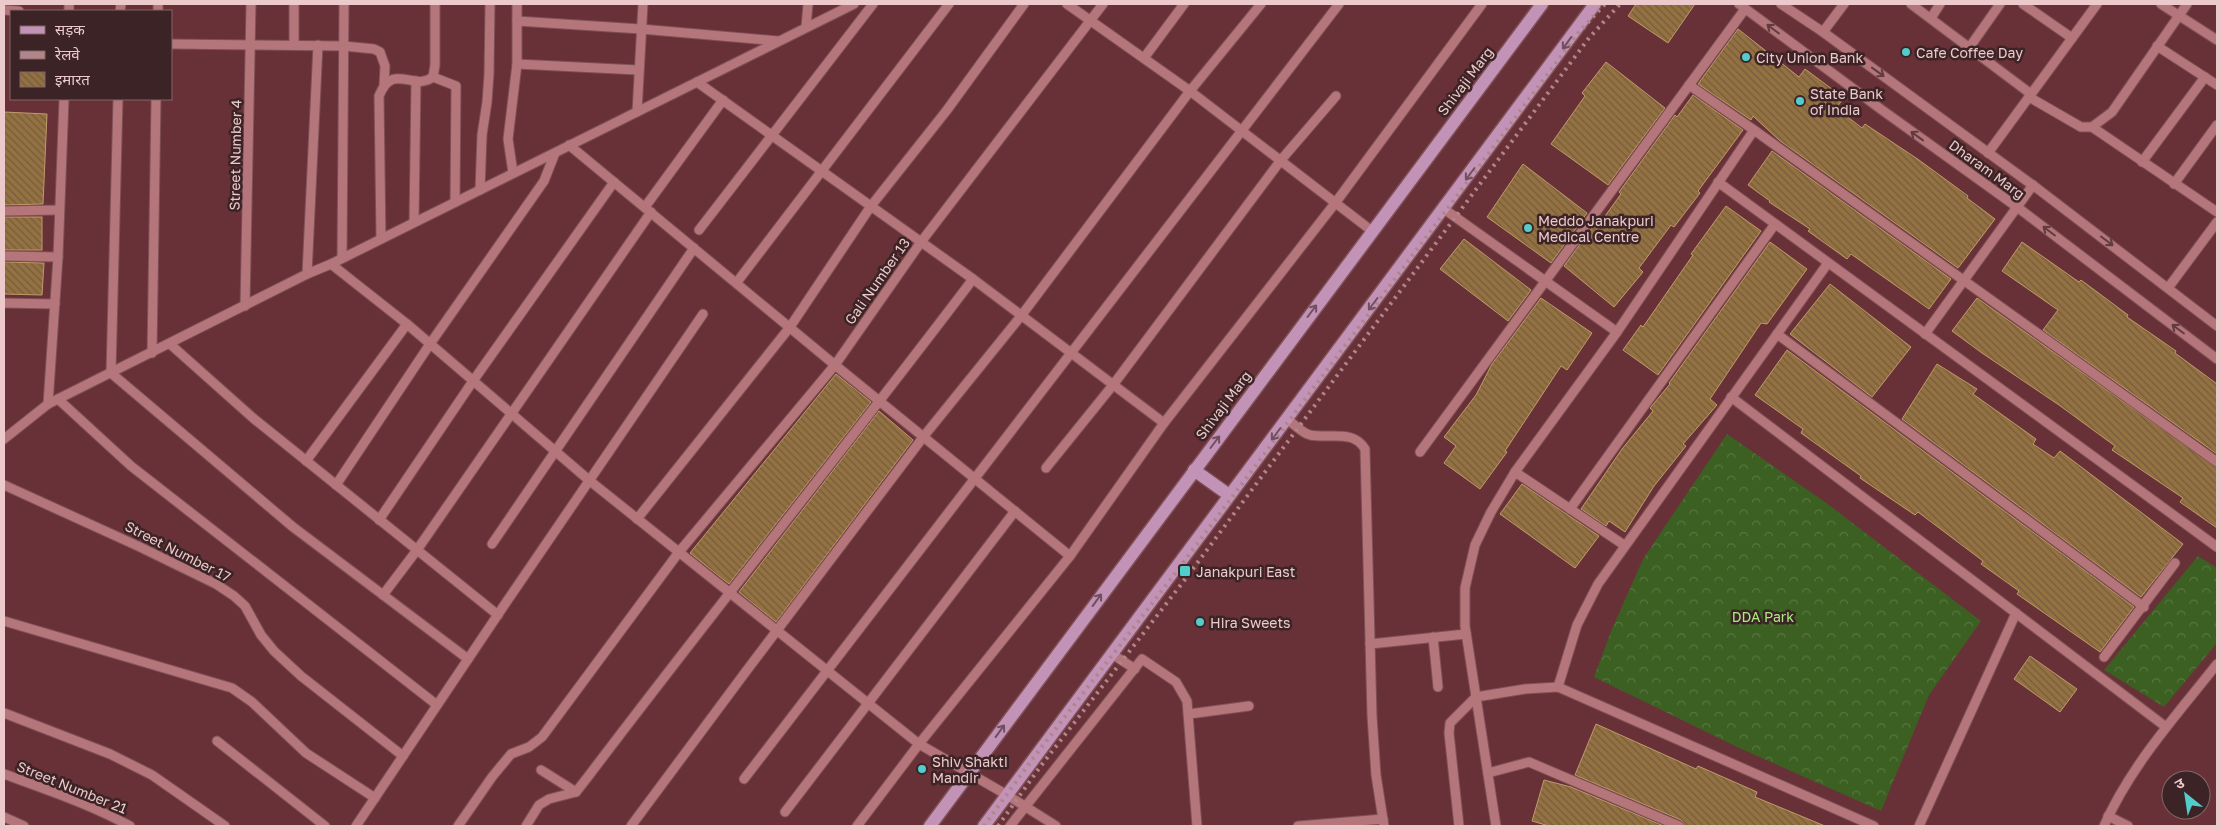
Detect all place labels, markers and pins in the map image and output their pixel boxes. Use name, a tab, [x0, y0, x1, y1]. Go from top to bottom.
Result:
place label: Cafe Coffee Day	[1916, 44, 2023, 61]
marker: Cafe Coffee Day	[1900, 46, 1912, 58]
place label: City Union Bank	[1756, 49, 1863, 66]
marker: City Union Bank	[1740, 51, 1752, 63]
place label: State Bank of India	[1810, 85, 1883, 118]
marker: State Bank of India	[1794, 95, 1806, 107]
place label: Meddo Janakpuri Medical Centre	[1538, 212, 1654, 245]
marker: Meddo Janakpuri Medical Centre	[1522, 222, 1534, 234]
place label: Janakpuri East	[1196, 563, 1295, 580]
marker: Janakpuri East	[1178, 564, 1192, 578]
place label: Hira Sweets	[1210, 614, 1290, 631]
marker: Hira Sweets	[1194, 616, 1206, 628]
place label: Shiv Shakti Mandir	[932, 753, 1008, 786]
marker: Shiv Shakti Mandir	[916, 763, 928, 775]

